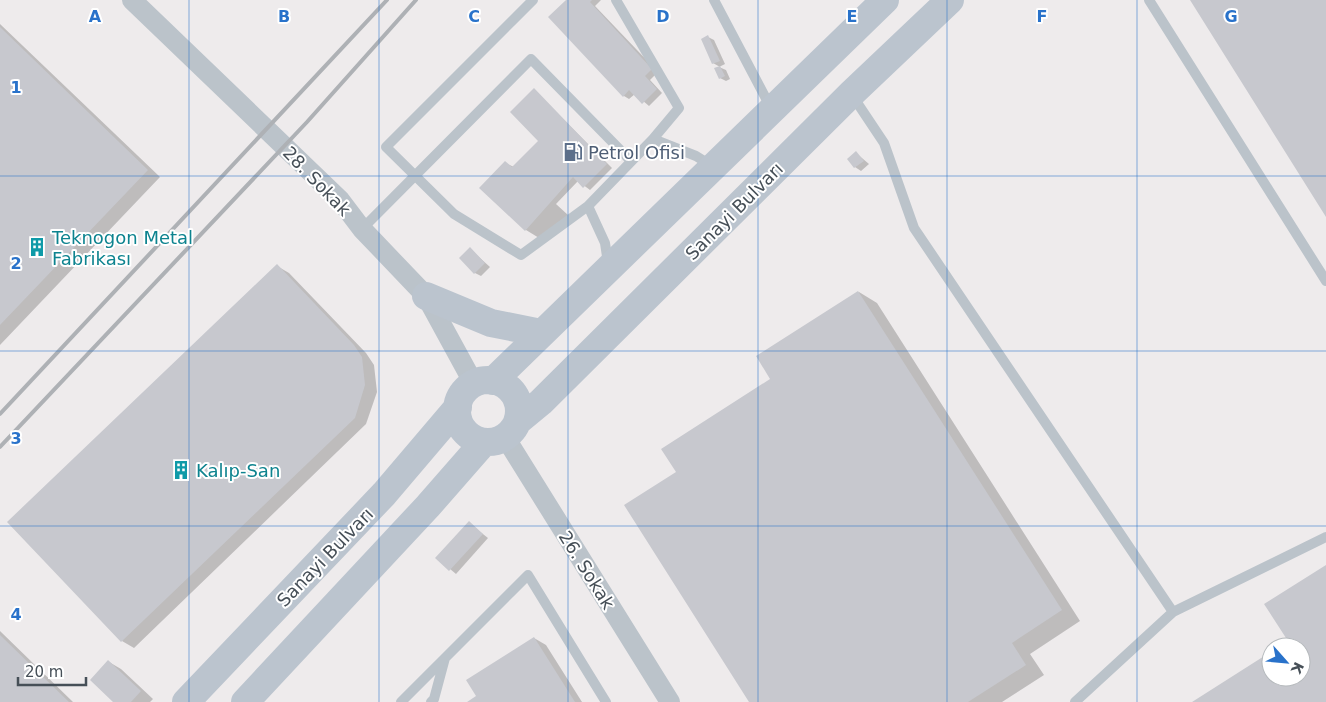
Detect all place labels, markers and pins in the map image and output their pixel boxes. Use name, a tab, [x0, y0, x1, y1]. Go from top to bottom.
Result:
fuel station icon: Petrol Ofisi	[562, 141, 584, 163]
place label: Petrol Ofisi	[588, 142, 685, 163]
place label: Teknogon Metal Fabrikası	[51, 227, 193, 269]
building icon: Teknogon Metal Fabrikası	[26, 236, 48, 258]
building icon: Kalıp-San	[170, 459, 192, 481]
place label: Kalıp-San	[196, 460, 280, 481]

